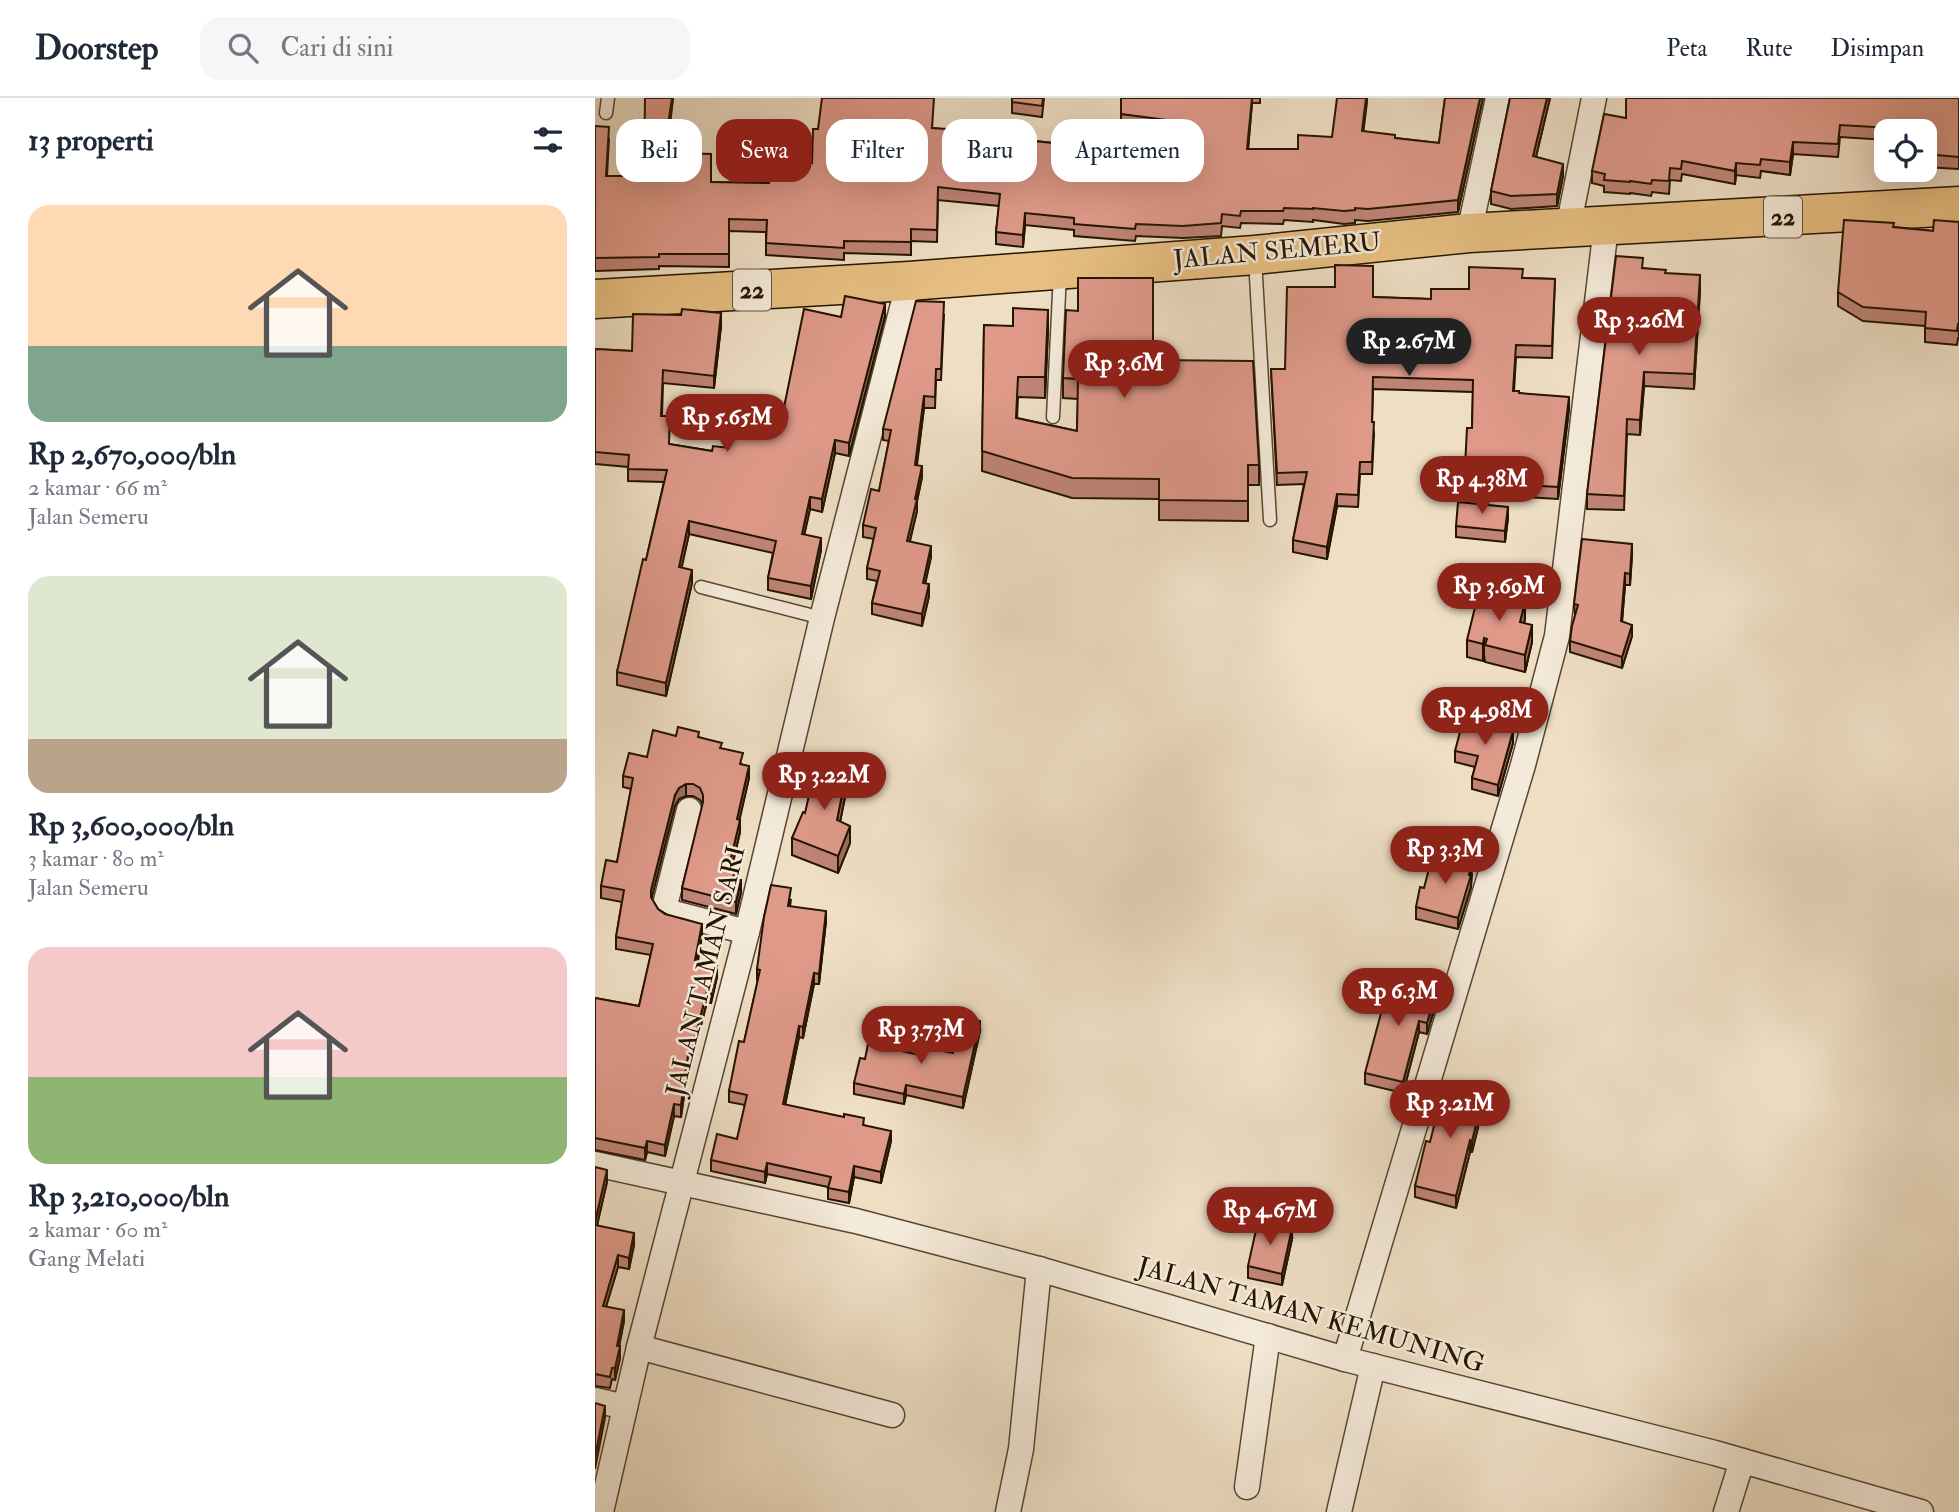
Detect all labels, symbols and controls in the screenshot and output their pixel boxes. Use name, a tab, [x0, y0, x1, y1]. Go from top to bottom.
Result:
search box	[200, 17, 690, 80]
text: Doorstep	[35, 28, 158, 69]
icon: search	[224, 29, 262, 67]
text: Cari di sini	[280, 32, 393, 64]
text: Peta	[1666, 33, 1707, 64]
text: Rute	[1745, 33, 1793, 64]
text: Disimpan	[1831, 33, 1924, 64]
chip: Beli	[616, 119, 702, 182]
chip: Sewa	[716, 119, 812, 182]
chip: Filter	[826, 119, 928, 182]
chip: Baru	[942, 119, 1037, 182]
chip: Apartemen	[1051, 119, 1204, 182]
map controls	[1874, 119, 1937, 182]
button: locate	[1874, 119, 1937, 182]
icon: filters	[529, 121, 567, 159]
text: 13 properti	[28, 122, 154, 159]
road number: 22	[1764, 196, 1802, 238]
street label: JALAN SEMERU	[1171, 226, 1382, 276]
icon: home	[235, 250, 361, 376]
road number: 22	[733, 270, 771, 310]
pin: Rp 3.26M	[1567, 298, 1711, 357]
text: Rp 3.26M	[1593, 305, 1685, 334]
pin: Rp 2.67M	[1337, 318, 1481, 378]
text: Rp 2.67M	[1362, 326, 1456, 355]
pin: Rp 3.6M	[1059, 341, 1189, 400]
text: Rp 3.6M	[1084, 348, 1164, 377]
pin: Rp 5.65M	[655, 394, 799, 454]
text: Rp 5.65M	[681, 402, 773, 431]
text: Rp 2,670,000/bln	[28, 436, 236, 473]
pin: Rp 4.38M	[1410, 456, 1554, 516]
text: Rp 4.38M	[1436, 464, 1528, 493]
text: 2 kamar · 66 m²	[28, 473, 167, 502]
text: Jalan Semeru	[28, 502, 149, 531]
pin: Rp 3.69M	[1427, 564, 1571, 623]
text: Rp 3.69M	[1453, 571, 1545, 600]
icon: home	[235, 621, 361, 747]
pin: Rp 4.98M	[1413, 688, 1557, 747]
text: Rp 4.98M	[1437, 695, 1533, 724]
pin: Rp 3.22M	[752, 752, 896, 812]
text: Rp 3.22M	[778, 760, 870, 789]
text: Rp 3,600,000/bln	[28, 807, 234, 844]
pin: Rp 3.3M	[1380, 826, 1510, 886]
text: Rp 3.3M	[1406, 834, 1484, 863]
street label: JALAN TAMAN SARI	[659, 842, 753, 1101]
text: 3 kamar · 80 m²	[28, 844, 164, 873]
text: Jalan Semeru	[28, 873, 149, 902]
pin: Rp 6.3M	[1333, 968, 1463, 1028]
text: Rp 6.3M	[1358, 976, 1438, 1005]
icon: home	[235, 992, 361, 1118]
pin: Rp 3.73M	[849, 1006, 993, 1066]
text: Rp 3.73M	[878, 1014, 964, 1043]
pin: Rp 3.21M	[1378, 1080, 1522, 1140]
text: Rp 3.21M	[1406, 1088, 1494, 1117]
text: Rp 3,210,000/bln	[28, 1178, 229, 1215]
pin: Rp 4.67M	[1198, 1188, 1342, 1247]
text: Rp 4.67M	[1223, 1195, 1317, 1224]
text: 2 kamar · 60 m²	[28, 1215, 167, 1244]
text: Gang Melati	[28, 1244, 145, 1273]
street label: JALAN TAMAN KEMUNING	[1133, 1250, 1488, 1380]

